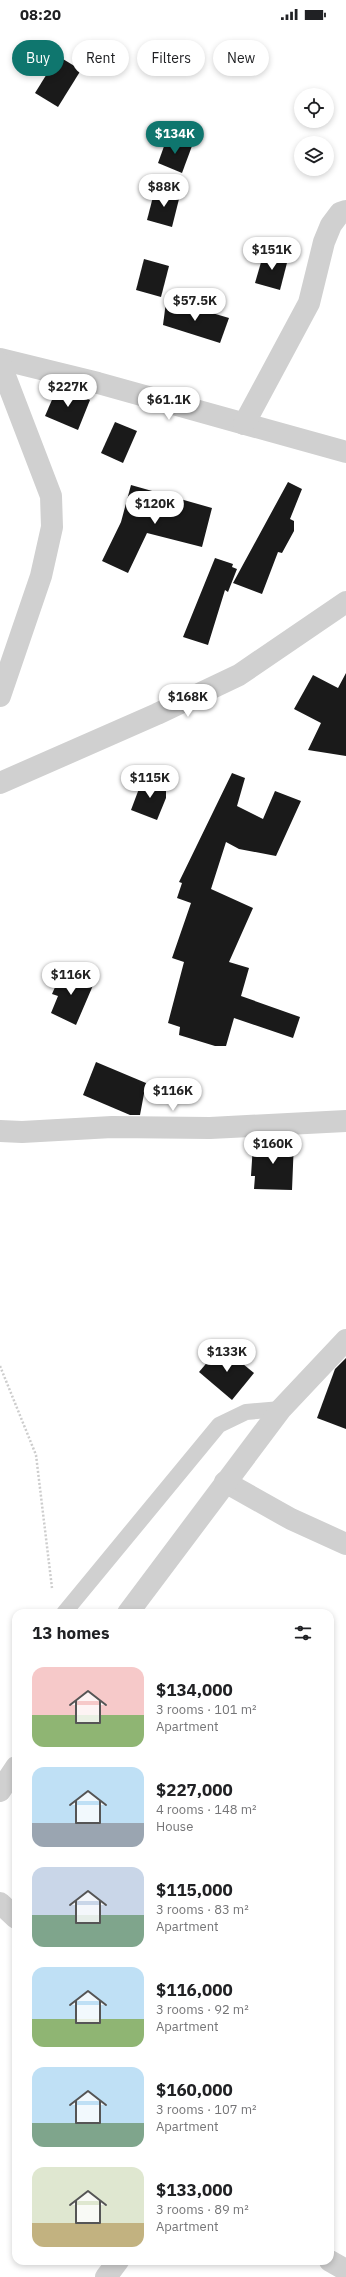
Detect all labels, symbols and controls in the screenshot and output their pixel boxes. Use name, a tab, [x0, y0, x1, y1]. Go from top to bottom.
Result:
text: 08:20	[20, 5, 61, 24]
chip: Buy	[12, 40, 64, 76]
chip: Rent	[72, 40, 129, 76]
chip: Filters	[137, 40, 205, 76]
chip: New	[213, 40, 269, 76]
map controls	[294, 88, 334, 176]
button: locate	[294, 88, 334, 128]
pin: $134K	[147, 121, 203, 155]
text: $134K	[155, 125, 195, 142]
button: layers	[294, 136, 334, 176]
pin: $88K	[140, 174, 188, 208]
text: $88K	[148, 178, 180, 195]
pin: $151K	[244, 237, 300, 271]
text: $151K	[252, 241, 292, 258]
pin: $57.5K	[162, 288, 228, 322]
text: $57.5K	[173, 292, 217, 309]
pin: $227K	[40, 374, 96, 408]
text: $227K	[48, 378, 88, 395]
pin: $61.1K	[136, 387, 202, 421]
text: $61.1K	[147, 391, 191, 408]
pin: $120K	[127, 491, 183, 525]
text: $120K	[135, 495, 175, 512]
pin: $168K	[160, 684, 216, 718]
text: $168K	[168, 688, 208, 705]
pin: $115K	[122, 765, 178, 799]
text: $115K	[130, 769, 170, 786]
pin: $116K	[43, 962, 99, 996]
text: $116K	[51, 966, 91, 983]
pin: $116K	[145, 1078, 201, 1112]
text: $116K	[153, 1082, 193, 1099]
pin: $160K	[245, 1131, 301, 1165]
text: $160K	[253, 1135, 293, 1152]
pin: $133K	[199, 1339, 255, 1373]
text: $133K	[207, 1343, 247, 1360]
text: 13 homes	[32, 1622, 109, 1644]
icon: filters	[292, 1622, 314, 1644]
text: $134,000	[156, 1679, 233, 1701]
icon: home	[64, 1683, 112, 1731]
text: 3 rooms · 101 m²	[156, 1701, 257, 1718]
text: Apartment	[156, 1718, 219, 1735]
text: $227,000	[156, 1779, 233, 1801]
icon: home	[64, 1783, 112, 1831]
text: 4 rooms · 148 m²	[156, 1801, 257, 1818]
text: House	[156, 1818, 193, 1835]
text: $115,000	[156, 1879, 233, 1901]
icon: home	[64, 1883, 112, 1931]
text: 3 rooms · 83 m²	[156, 1901, 249, 1918]
text: Apartment	[156, 1918, 219, 1935]
text: $116,000	[156, 1979, 233, 2001]
icon: home	[64, 1983, 112, 2031]
text: 3 rooms · 92 m²	[156, 2001, 249, 2018]
text: Apartment	[156, 2018, 219, 2035]
text: $160,000	[156, 2079, 233, 2101]
icon: home	[64, 2083, 112, 2131]
text: 3 rooms · 107 m²	[156, 2101, 257, 2118]
text: Apartment	[156, 2118, 219, 2135]
text: $133,000	[156, 2179, 233, 2201]
icon: home	[64, 2183, 112, 2231]
text: 3 rooms · 89 m²	[156, 2201, 249, 2218]
text: Apartment	[156, 2218, 219, 2235]

